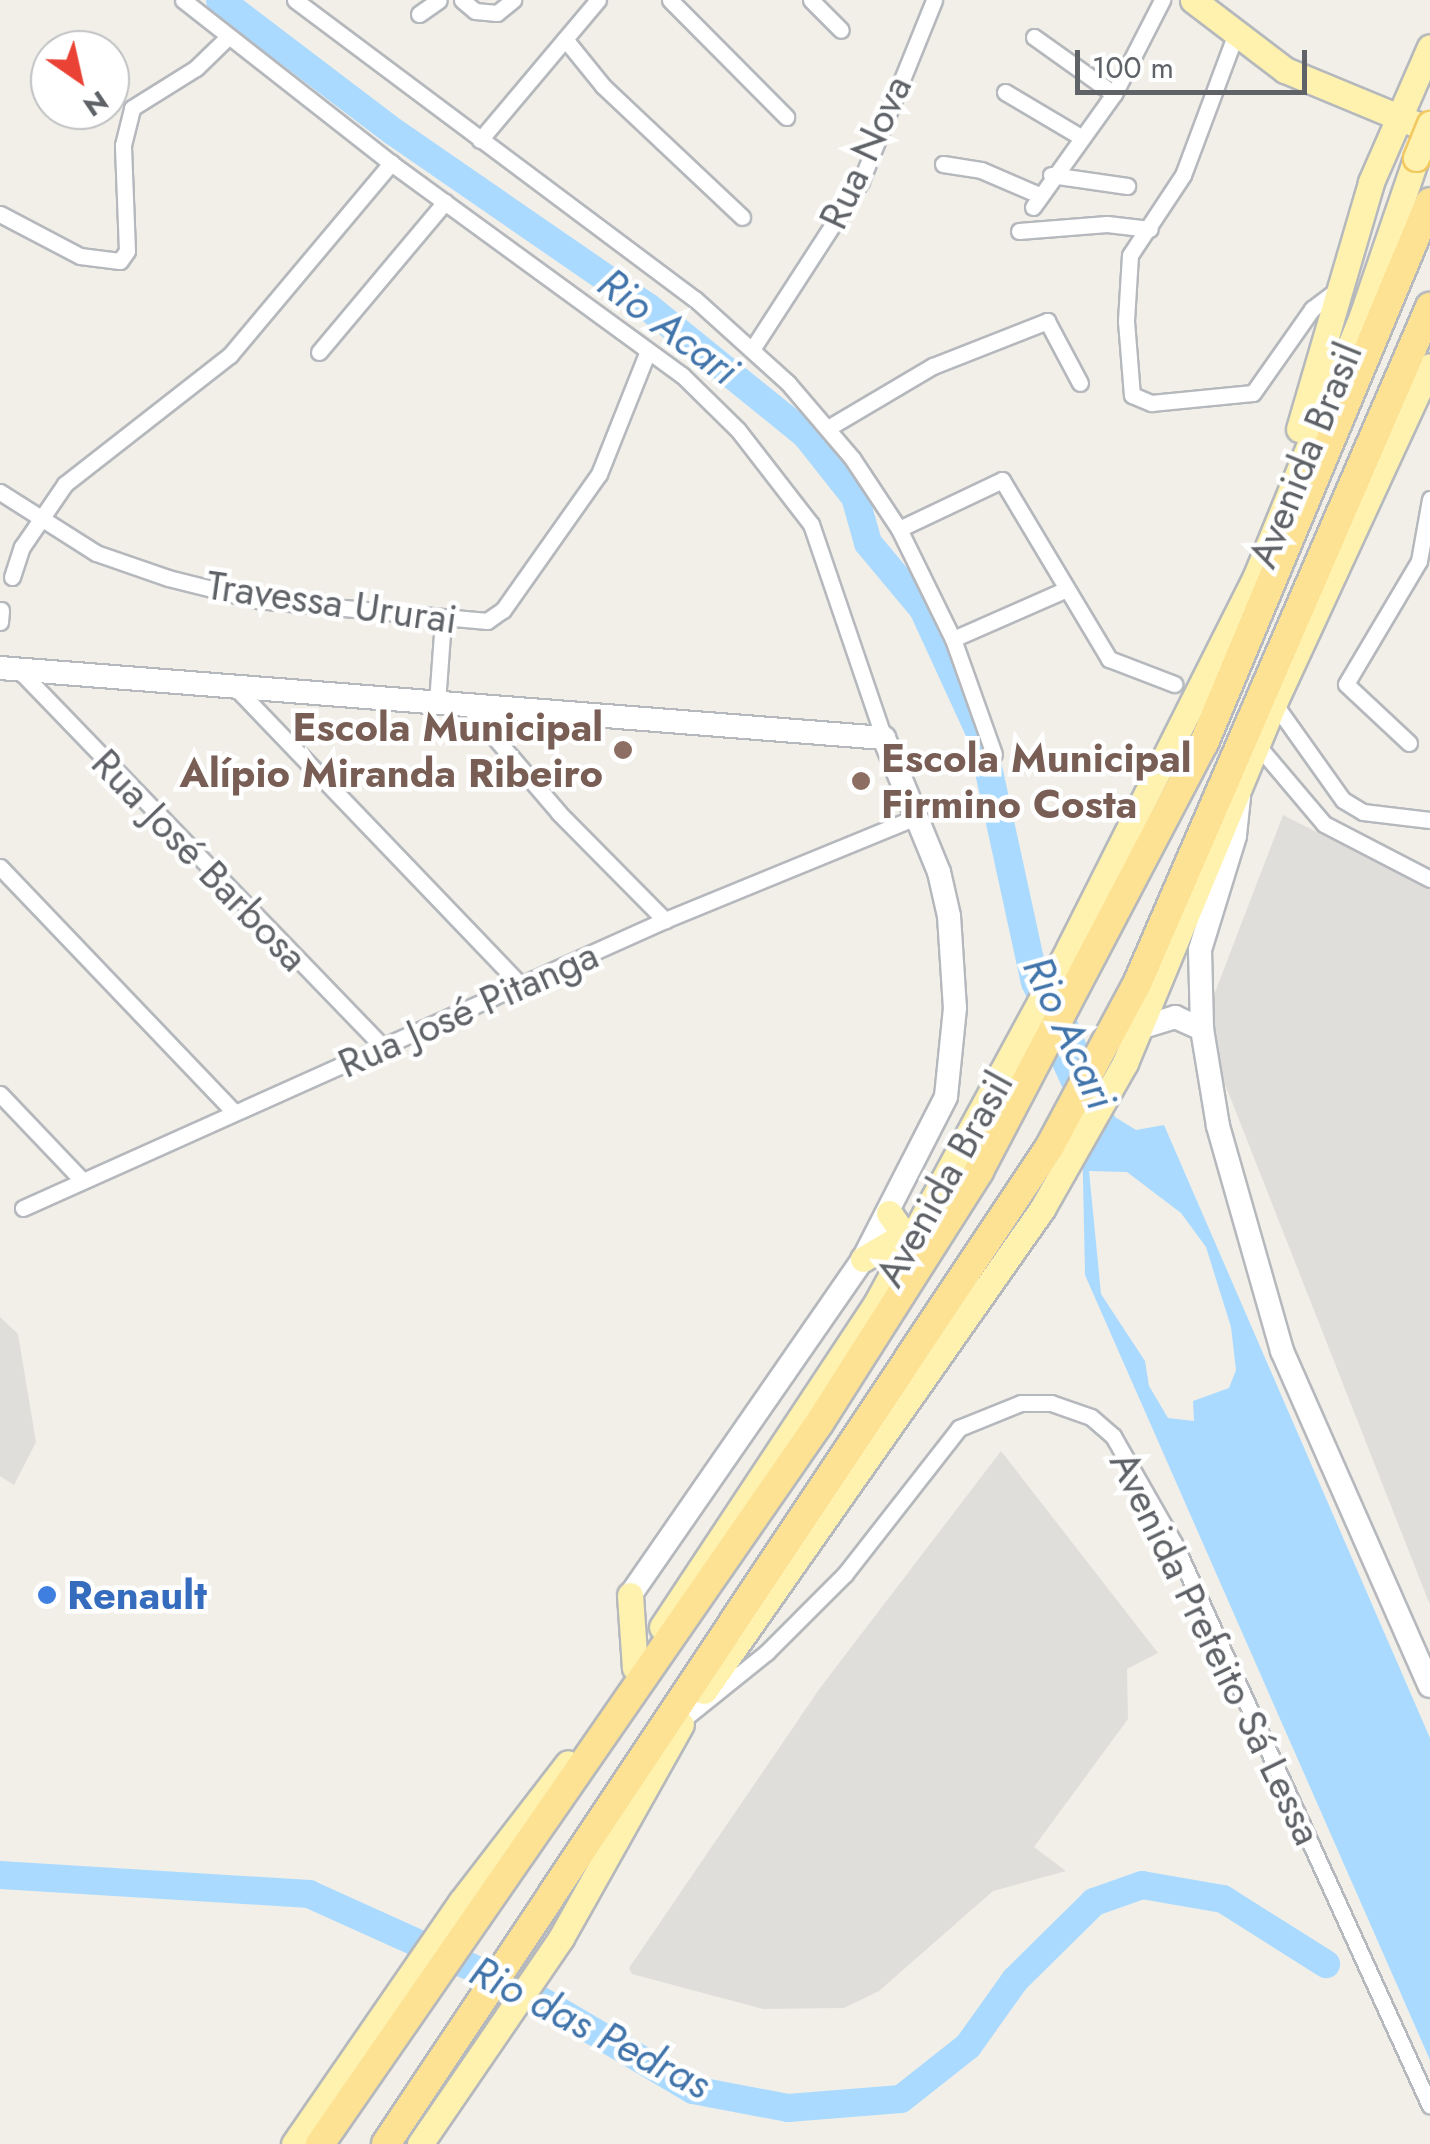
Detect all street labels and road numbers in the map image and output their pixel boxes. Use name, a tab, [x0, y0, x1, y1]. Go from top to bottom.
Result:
street label: Rua Nova	[809, 68, 921, 236]
street label: Avenida Brasil	[1238, 335, 1372, 575]
street label: Travessa Ururai	[204, 561, 460, 643]
street label: Rua José Barbosa	[82, 739, 318, 981]
street label: Rua José Pitanga	[331, 930, 605, 1088]
street label: Avenida Brasil	[865, 1063, 1023, 1295]
street label: Avenida Prefeito Sá Lessa	[1100, 1444, 1332, 1852]

